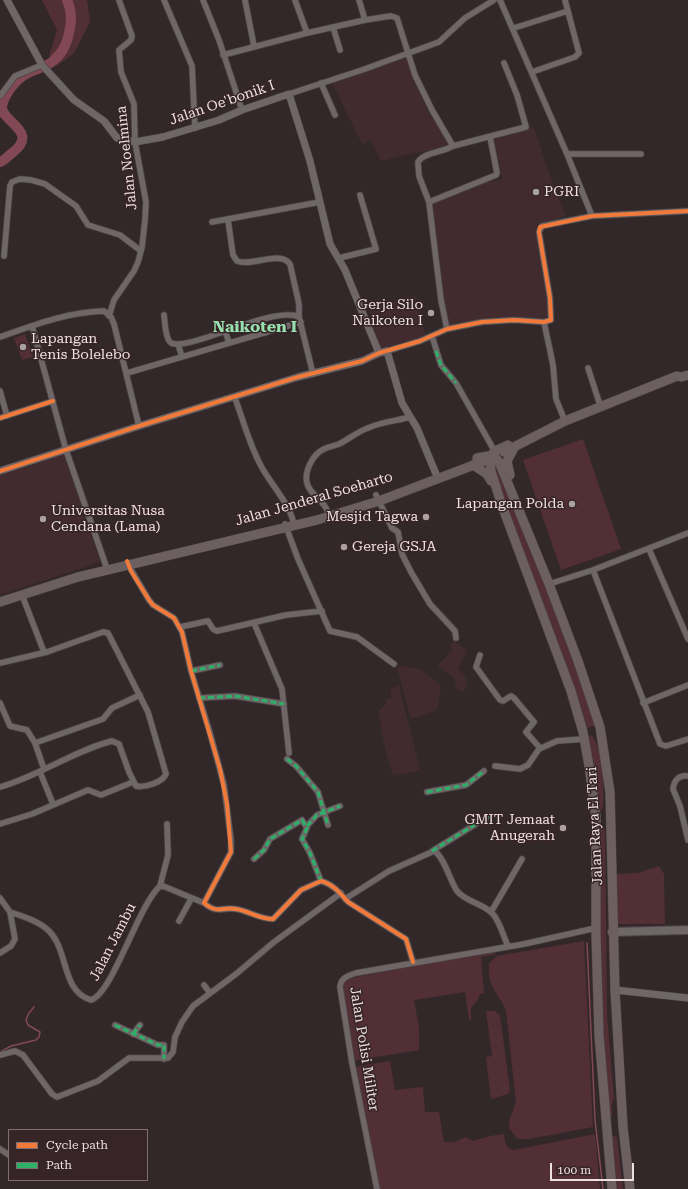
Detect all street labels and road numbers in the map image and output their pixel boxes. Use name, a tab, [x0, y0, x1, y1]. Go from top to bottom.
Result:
street label: Jalan Oe'bonik I	[167, 77, 277, 129]
street label: Jalan Noelmina	[113, 105, 141, 211]
street label: Jalan Jenderal Soeharto	[233, 468, 395, 530]
street label: Jalan Raya El Tari	[584, 766, 606, 886]
street label: Jalan Jambu	[86, 900, 140, 984]
street label: Jalan Polisi Militer	[346, 986, 382, 1112]

